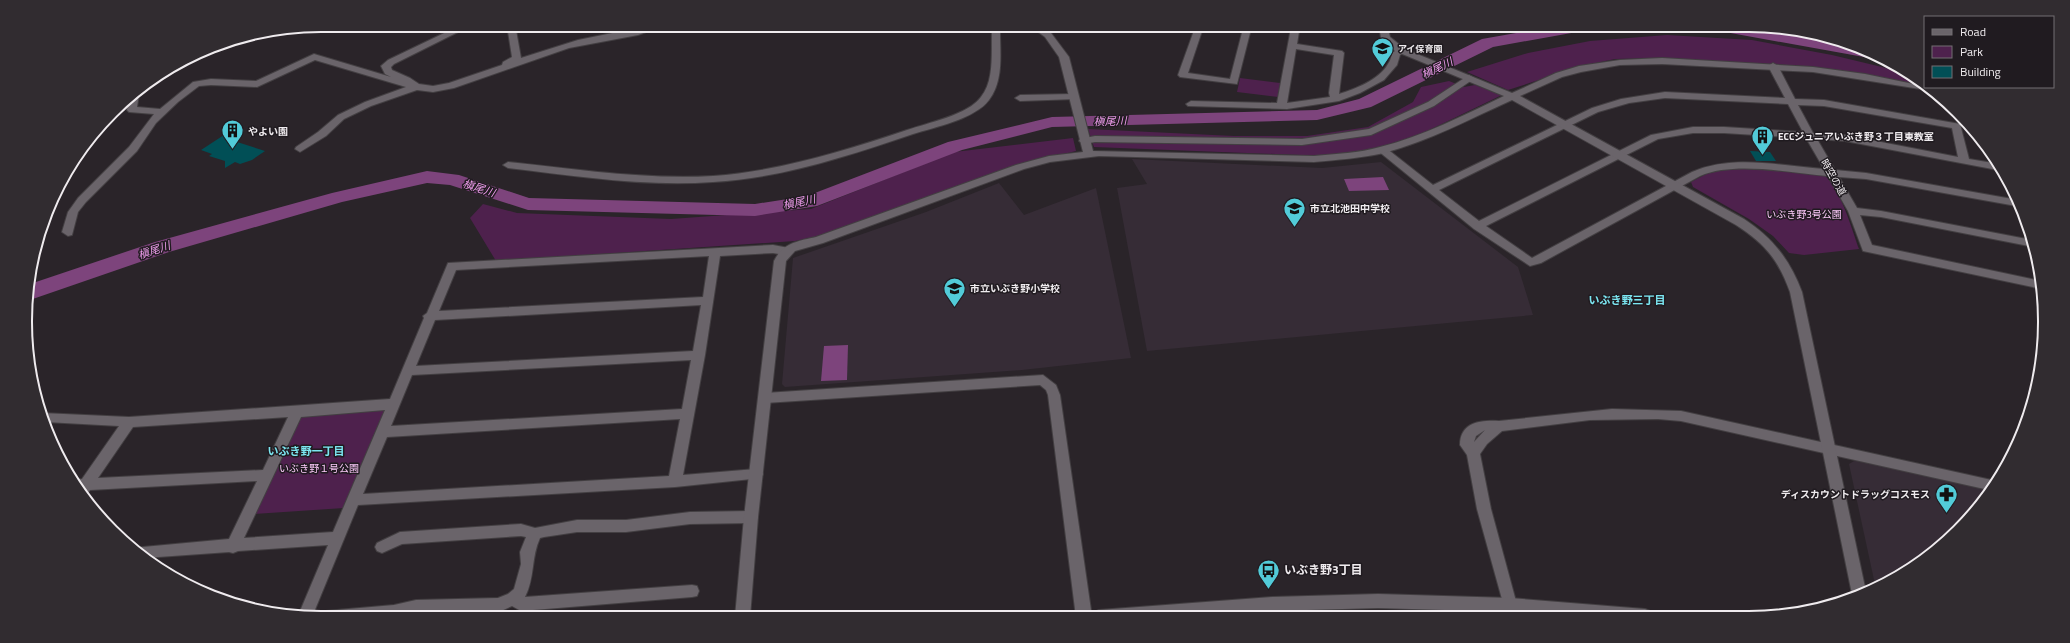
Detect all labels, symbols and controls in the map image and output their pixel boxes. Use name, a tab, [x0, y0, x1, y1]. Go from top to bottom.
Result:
legend	[1924, 16, 2054, 88]
text: Road	[1960, 22, 1986, 41]
school or university icon: アイ保育園	[1370, 36, 1396, 69]
place label: アイ保育園	[1398, 42, 1443, 55]
text: Park	[1960, 42, 1983, 61]
water label: 槇尾川	[1419, 53, 1456, 82]
text: Building	[1960, 62, 2001, 81]
water label: 槇尾川	[1093, 112, 1128, 130]
building icon: やよい園	[220, 118, 246, 151]
building icon: ECCジュニアいぶき野３丁目東教室	[1750, 123, 1776, 156]
place label: やよい園	[248, 124, 288, 139]
place label: ECCジュニアいぶき野３丁目東教室	[1778, 129, 1934, 144]
street label: 時空の道	[1817, 156, 1850, 198]
water label: 槇尾川	[461, 175, 498, 201]
water label: 槇尾川	[781, 191, 818, 213]
school or university icon: 市立北池田中学校	[1282, 195, 1308, 228]
place label: 市立北池田中学校	[1310, 201, 1390, 216]
park label: いぶき野3号公園	[1766, 207, 1842, 222]
water label: 槇尾川	[136, 237, 173, 263]
school or university icon: 市立いぶき野小学校	[941, 275, 967, 308]
place label: 市立いぶき野小学校	[970, 281, 1060, 296]
district label: いぶき野三丁目	[1589, 292, 1666, 308]
district label: いぶき野一丁目	[268, 443, 345, 459]
park label: いぶき野１号公園	[279, 461, 359, 476]
pharmacy icon: ディスカウントドラッグコスモス	[1933, 481, 1959, 514]
place label: ディスカウントドラッグコスモス	[1781, 487, 1930, 502]
bus stop icon: いぶき野3丁目	[1255, 557, 1281, 590]
place label: いぶき野3丁目	[1284, 560, 1363, 579]

